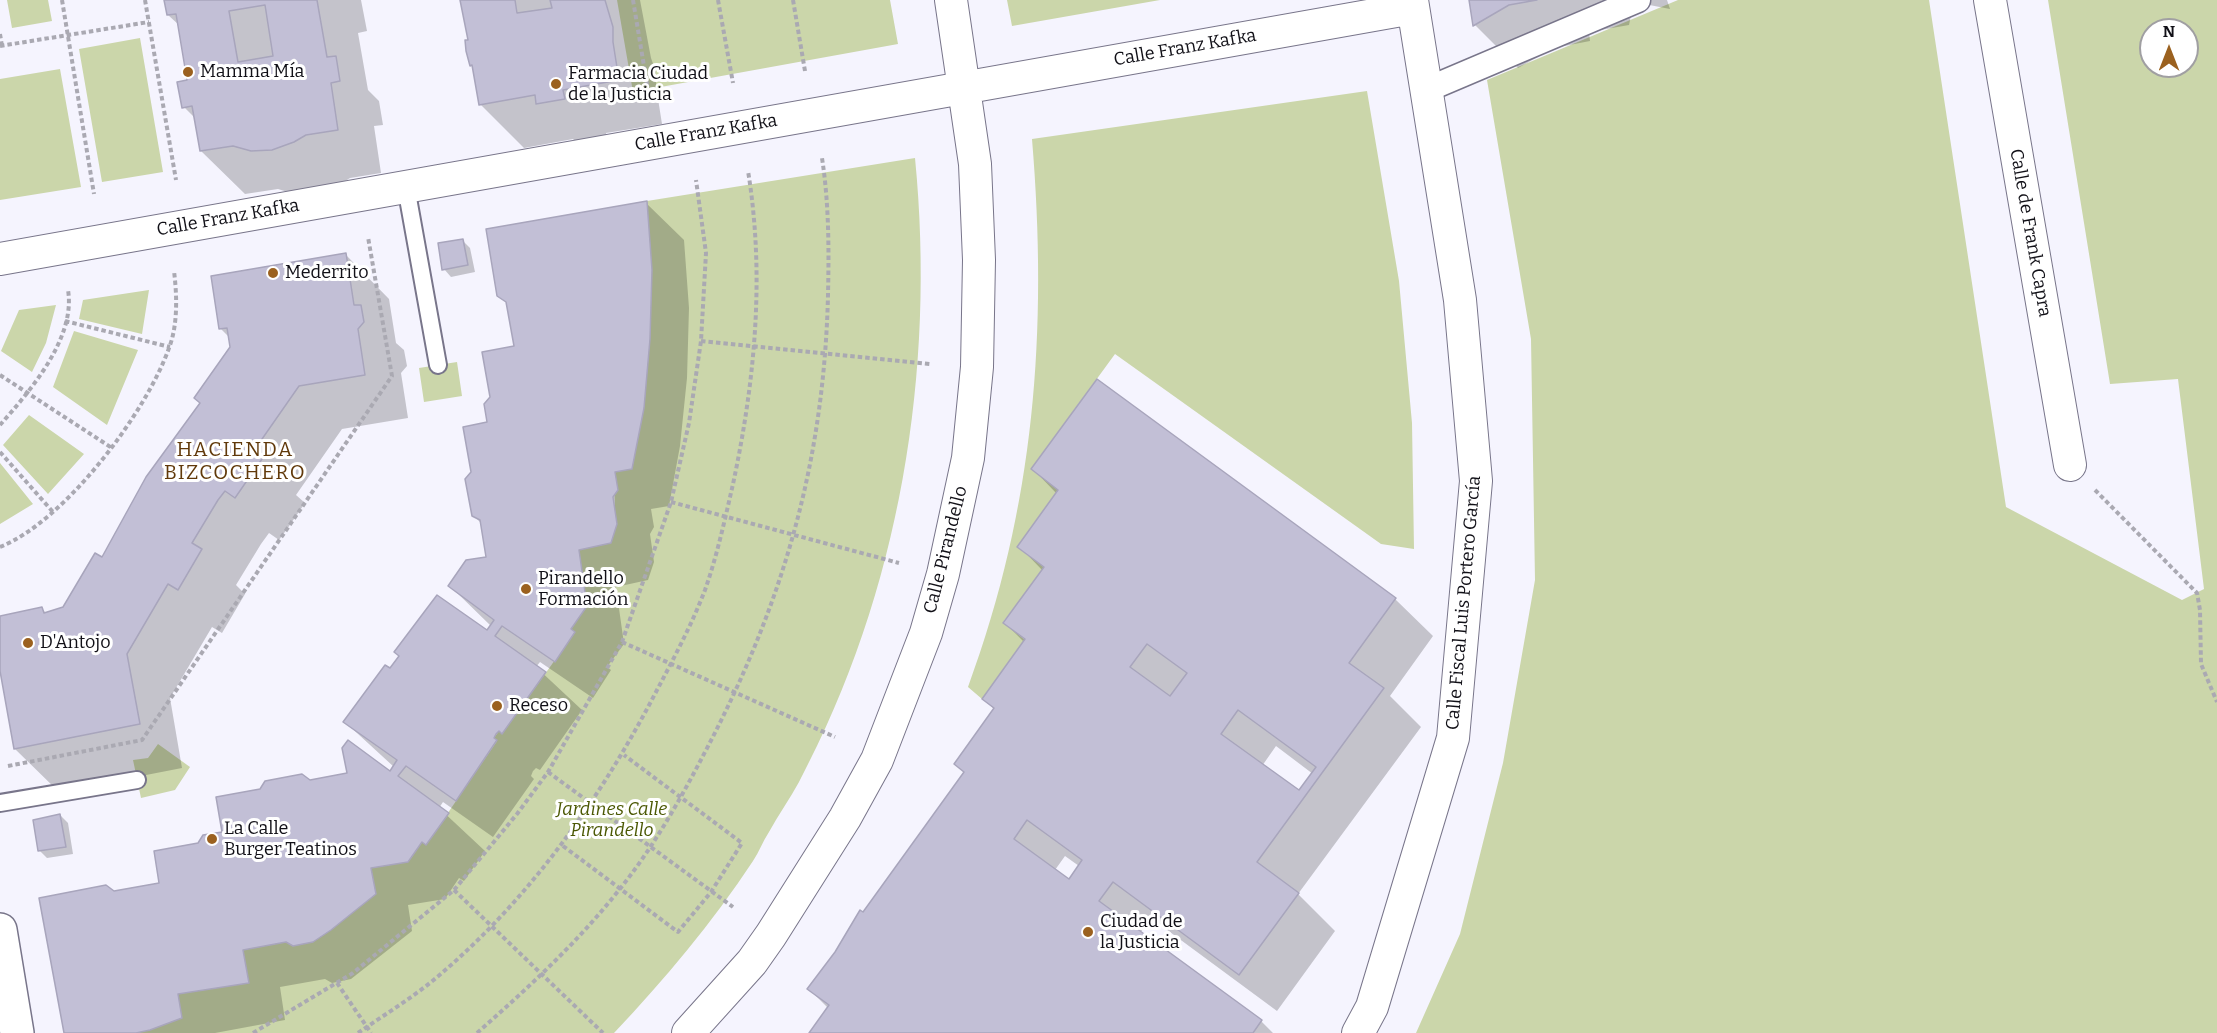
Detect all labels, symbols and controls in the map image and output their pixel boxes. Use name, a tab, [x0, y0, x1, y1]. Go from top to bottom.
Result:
north arrow	[2139, 18, 2199, 78]
text: N	[2163, 22, 2175, 41]
street label: Calle Franz Kafka	[1112, 25, 1258, 71]
place label: Mamma Mía	[200, 61, 304, 83]
place label: Farmacia Ciudad de la Justicia	[568, 63, 708, 106]
marker: Mamma Mía	[181, 65, 195, 79]
marker: Farmacia Ciudad de la Justicia	[549, 77, 563, 91]
street label: Calle Franz Kafka	[633, 110, 779, 156]
street label: Calle de Frank Capra	[2005, 147, 2055, 319]
street label: Calle Franz Kafka	[155, 195, 301, 241]
place label: Mederrito	[285, 262, 369, 284]
marker: Mederrito	[266, 266, 280, 280]
district label: HACIENDA BIZCOCHERO	[164, 438, 306, 485]
street label: Calle Fiscal Luis Portero García	[1442, 475, 1486, 731]
street label: Calle Pirandello	[920, 484, 972, 616]
place label: Pirandello Formación	[538, 568, 628, 610]
marker: Pirandello Formación	[519, 582, 533, 596]
place label: D'Antojo	[40, 632, 111, 654]
marker: D'Antojo	[21, 636, 35, 650]
place label: Receso	[509, 695, 568, 717]
marker: Receso	[490, 699, 504, 713]
park label: Jardines Calle Pirandello	[557, 799, 667, 842]
place label: La Calle Burger Teatinos	[224, 818, 357, 860]
marker: La Calle Burger Teatinos	[205, 832, 219, 846]
place label: Ciudad de la Justicia	[1100, 911, 1183, 954]
marker: Ciudad de la Justicia	[1081, 925, 1095, 939]

